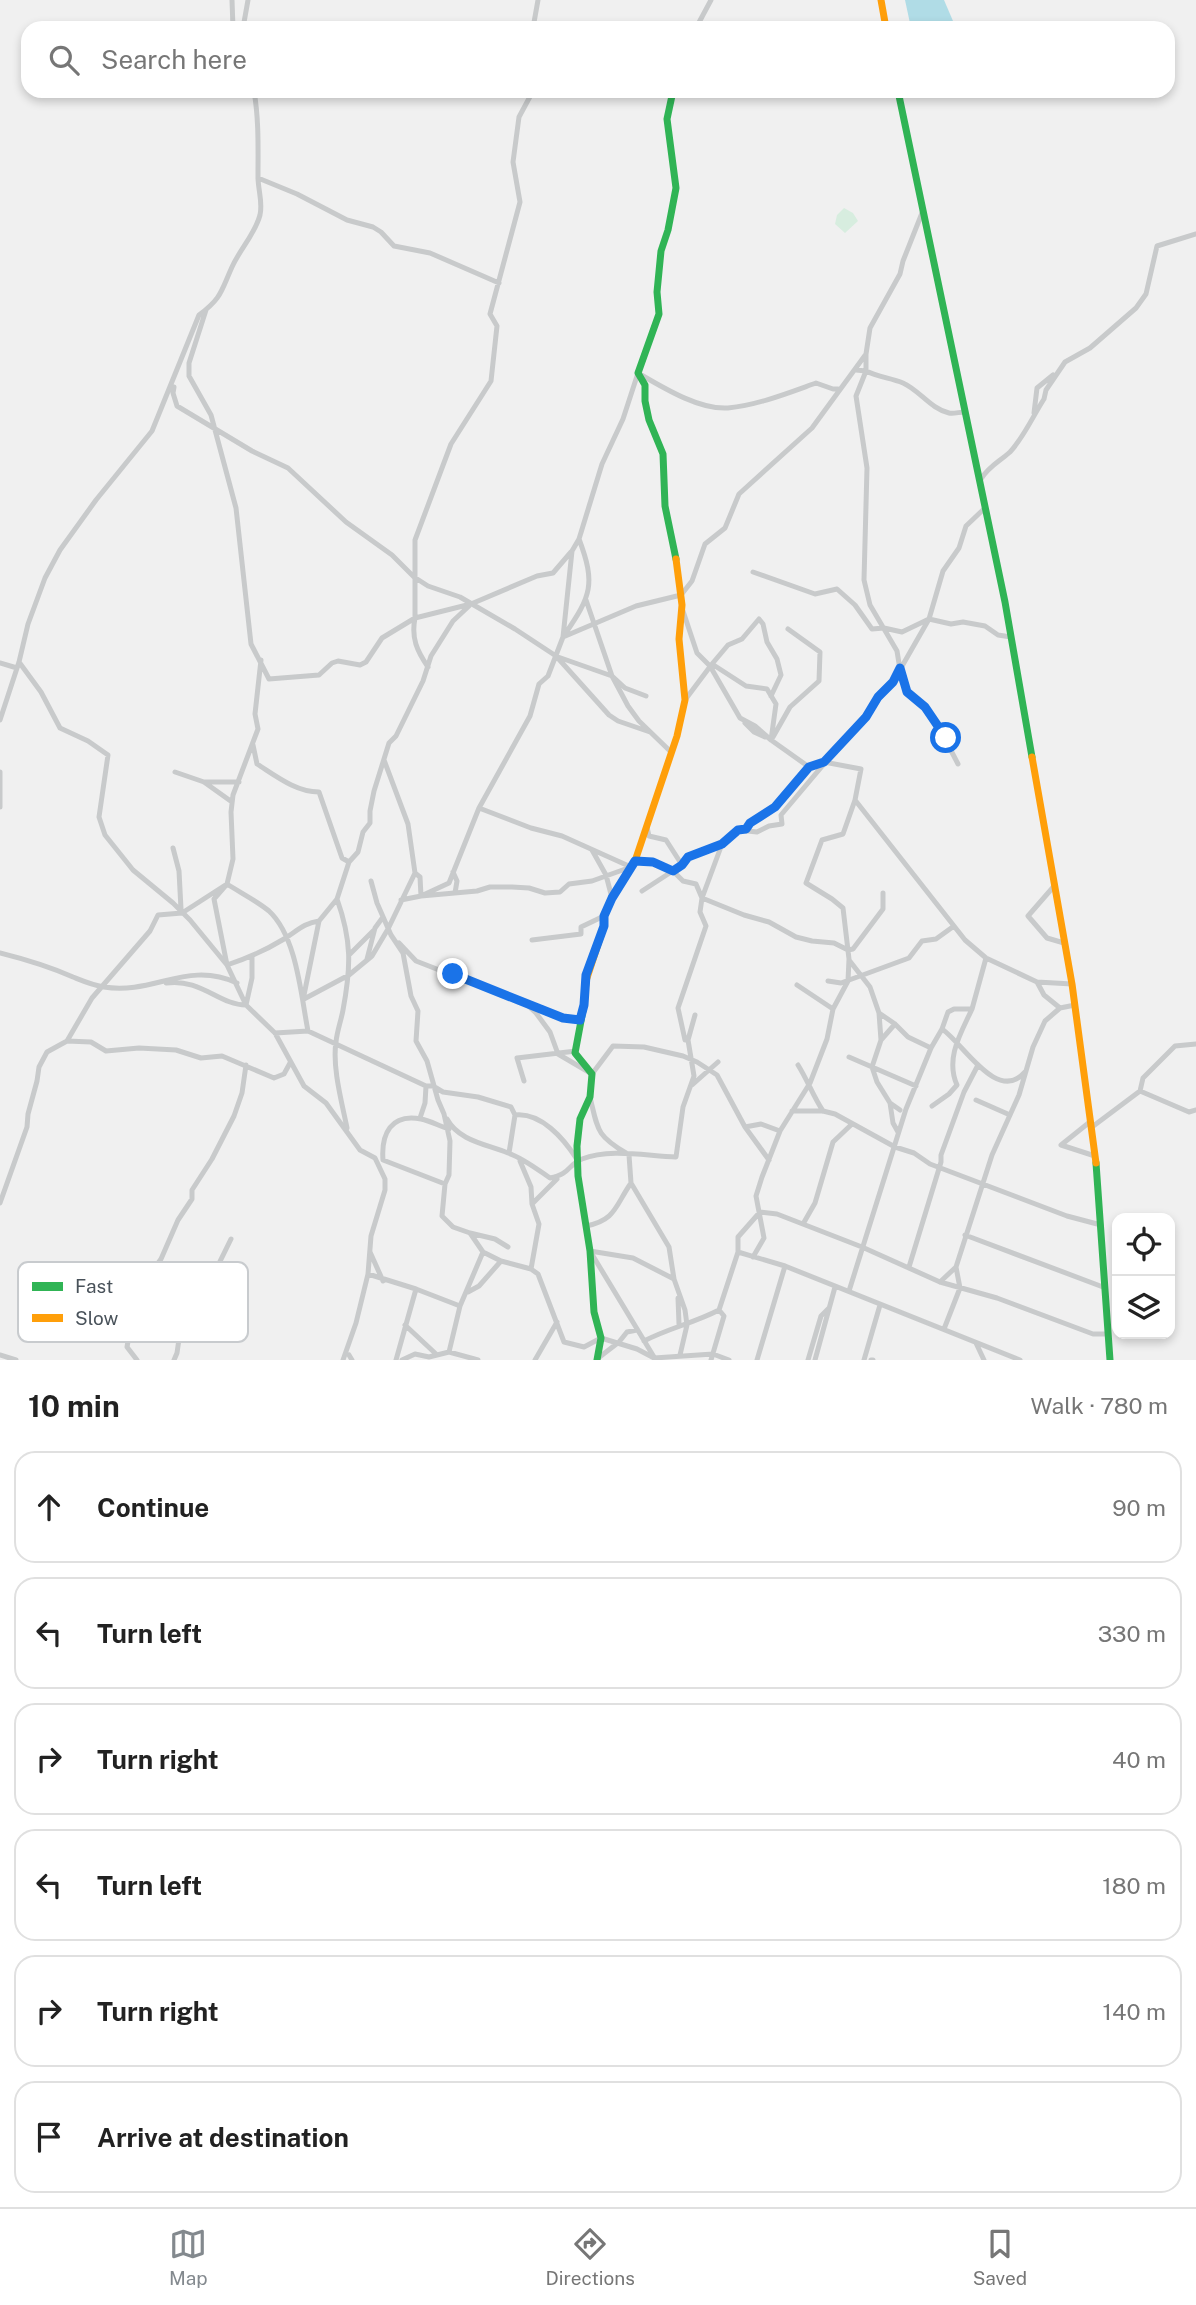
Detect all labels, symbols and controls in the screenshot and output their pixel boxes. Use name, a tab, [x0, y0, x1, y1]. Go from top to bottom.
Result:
search box	[21, 21, 1175, 98]
icon: search	[45, 41, 83, 79]
text: Search here	[101, 44, 247, 75]
route start	[930, 722, 961, 753]
route end	[437, 958, 468, 989]
map controls	[1112, 1213, 1175, 1339]
button: locate	[1112, 1213, 1175, 1276]
legend	[18, 1262, 248, 1342]
text: Fast	[75, 1275, 113, 1297]
button: layers	[1112, 1276, 1175, 1339]
text: Slow	[75, 1307, 119, 1329]
text: 10 min	[28, 1388, 120, 1424]
text: Walk · 780 m	[1031, 1392, 1168, 1419]
icon: ahead	[30, 1488, 68, 1526]
text: Continue	[97, 1492, 209, 1523]
text: 90 m	[1112, 1494, 1166, 1521]
icon: left	[30, 1614, 68, 1652]
text: Turn left	[97, 1618, 202, 1649]
text: 330 m	[1098, 1620, 1166, 1647]
icon: right	[30, 1740, 68, 1778]
text: Turn right	[97, 1744, 219, 1775]
text: 40 m	[1112, 1746, 1166, 1773]
icon: left	[30, 1866, 68, 1904]
text: Turn left	[97, 1870, 202, 1901]
text: 180 m	[1102, 1872, 1166, 1899]
icon: right	[30, 1992, 68, 2030]
text: Turn right	[97, 1996, 219, 2027]
text: 140 m	[1103, 1998, 1166, 2025]
icon: arrive	[30, 2118, 68, 2156]
text: Arrive at destination	[97, 2122, 349, 2153]
tab: Map	[169, 2225, 208, 2289]
tab: Directions	[546, 2225, 635, 2289]
tab: Saved	[973, 2225, 1027, 2289]

